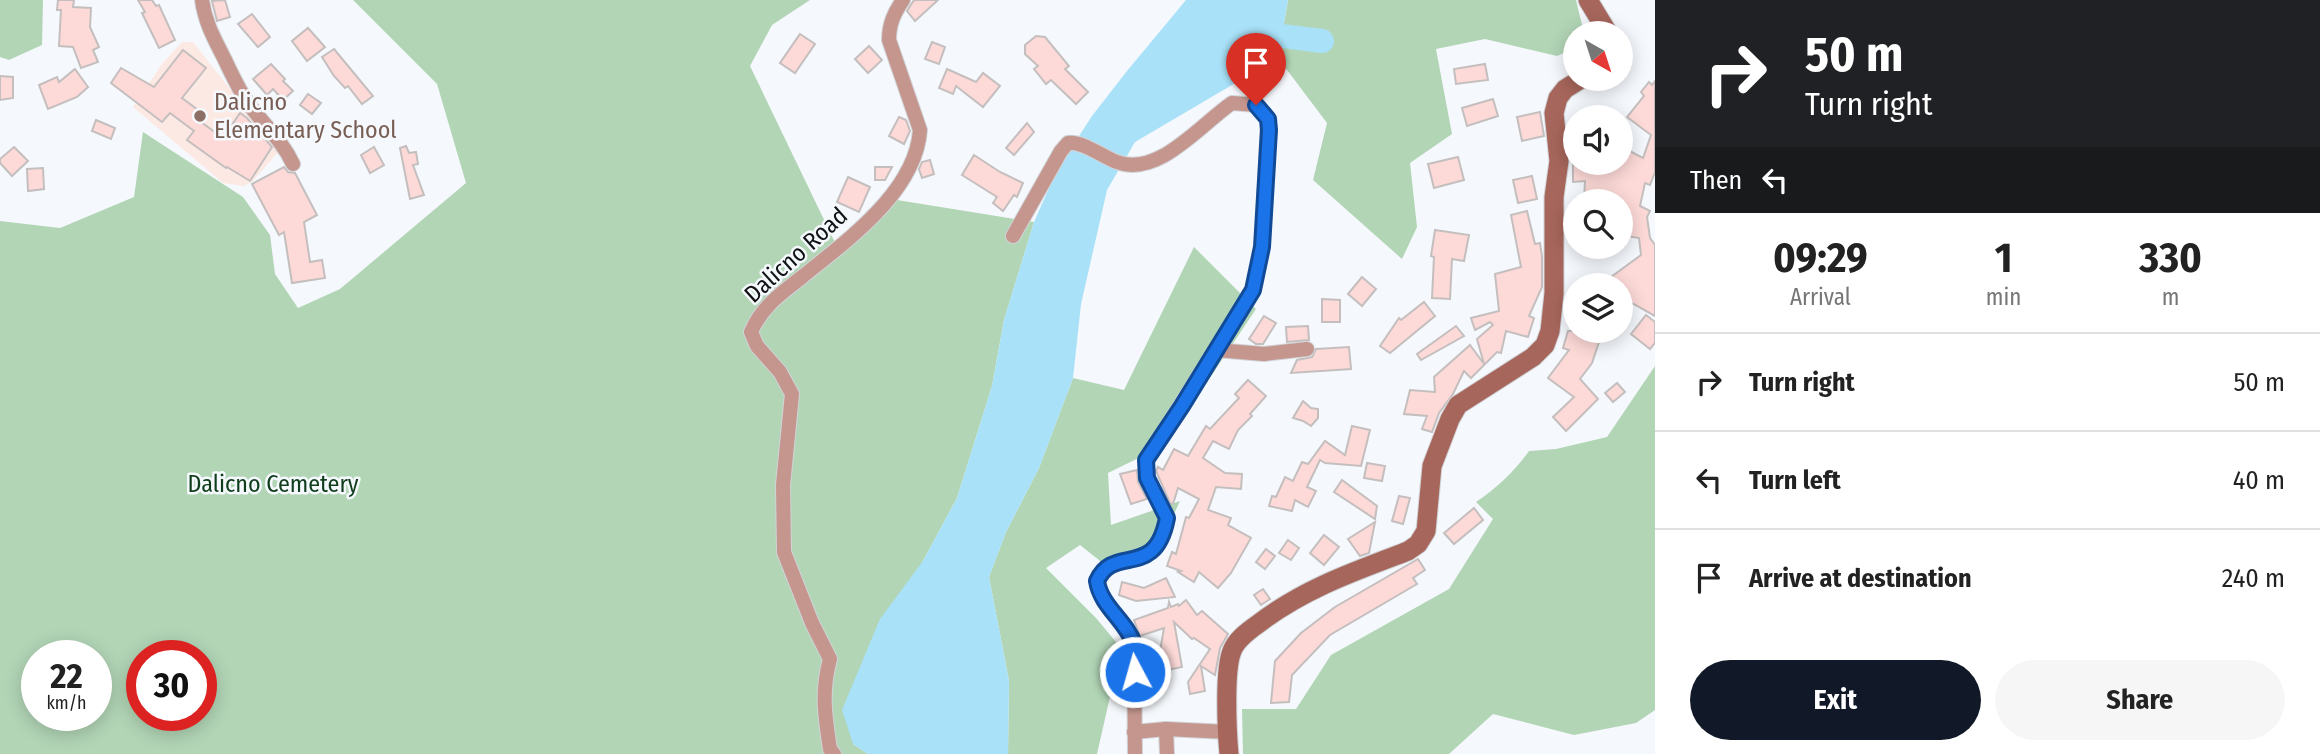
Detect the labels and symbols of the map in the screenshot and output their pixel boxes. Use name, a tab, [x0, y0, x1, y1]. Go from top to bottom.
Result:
north arrow	[1563, 21, 1633, 91]
pin	[1226, 33, 1286, 105]
place label: Dalicno Elementary School	[214, 88, 397, 144]
marker: Dalicno Elementary School	[192, 108, 208, 124]
street label: Dalicno Road	[739, 202, 853, 308]
park label: Dalicno Cemetery	[187, 470, 359, 498]
position arrow	[1098, 635, 1172, 709]
speed limit sign: 30	[126, 640, 217, 731]

